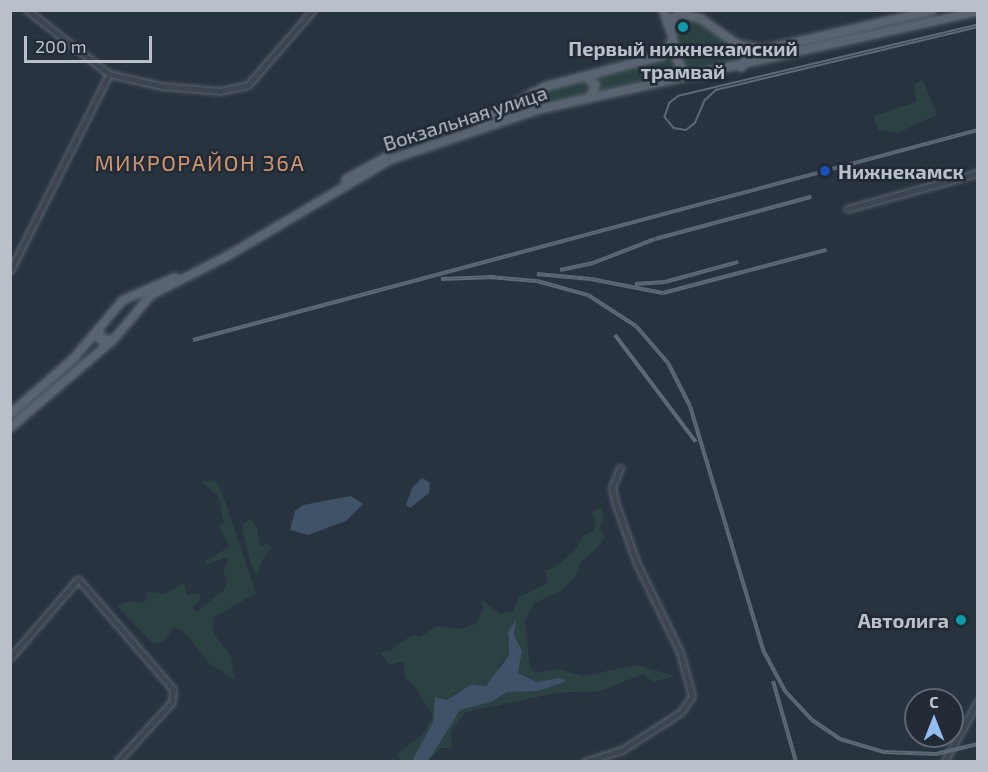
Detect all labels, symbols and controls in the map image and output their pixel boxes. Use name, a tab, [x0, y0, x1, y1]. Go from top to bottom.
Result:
marker: Первый нижнекамский трамвай	[676, 20, 690, 34]
scale bar	[27, 24, 154, 62]
text: 200 m	[35, 35, 87, 57]
place label: Первый нижнекамский трамвай	[568, 36, 798, 83]
street label: Вокзальная улица	[380, 80, 550, 156]
district label: МИКРОРАЙОН 36А	[94, 150, 306, 176]
place label: Нижнекамск	[838, 159, 964, 183]
marker: Нижнекамск	[816, 162, 834, 180]
place label: Автолига	[858, 608, 949, 632]
marker: Автолига	[954, 613, 968, 627]
north arrow	[904, 688, 964, 748]
text: С	[929, 692, 939, 711]

